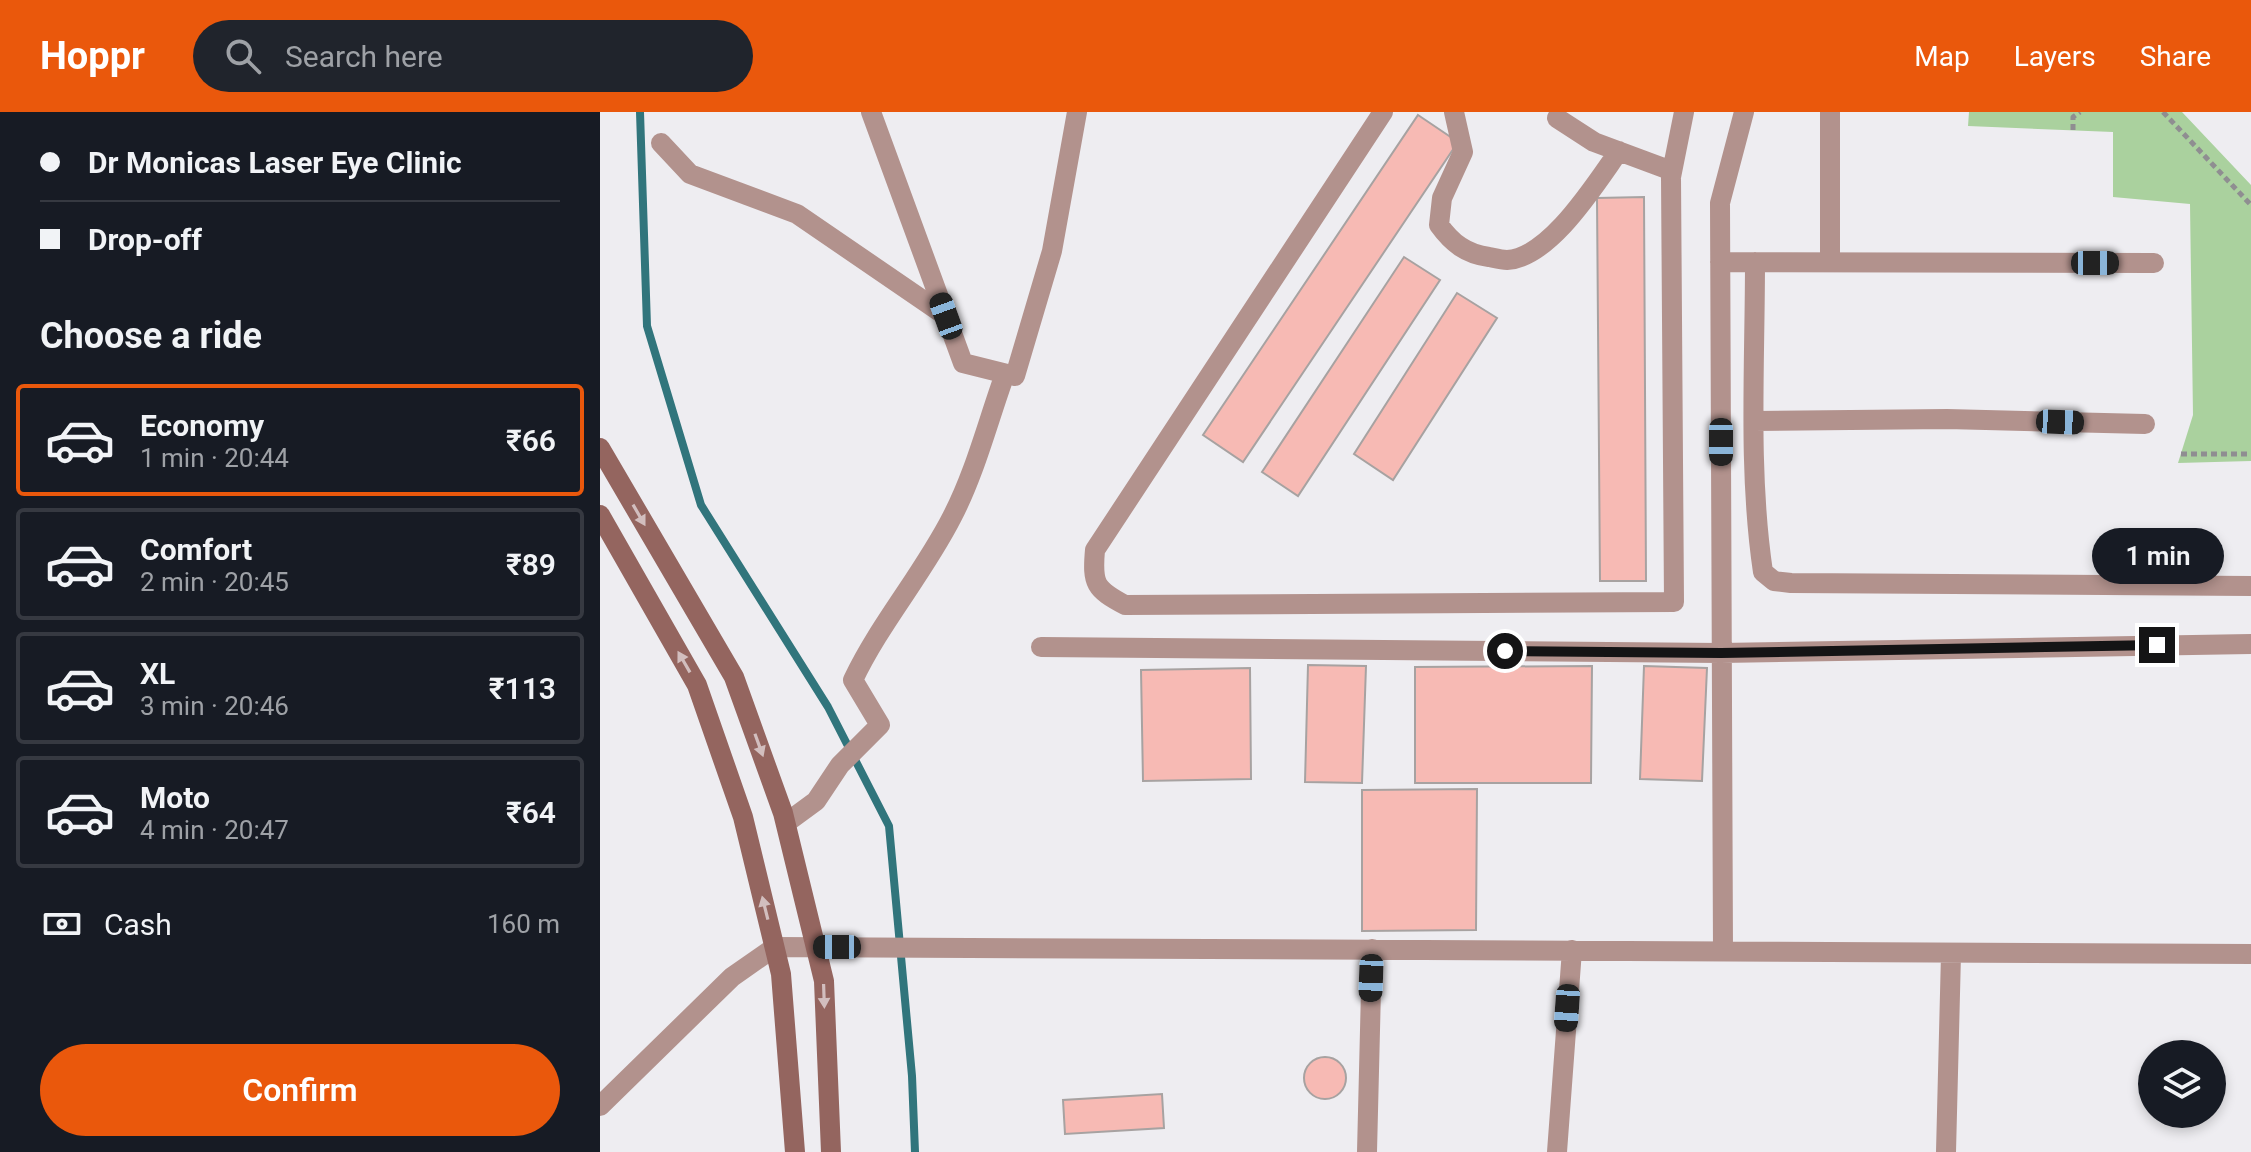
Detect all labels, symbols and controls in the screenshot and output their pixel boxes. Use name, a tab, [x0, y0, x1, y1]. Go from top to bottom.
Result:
search box	[193, 20, 753, 92]
text: Hoppr	[40, 34, 145, 78]
icon: search	[221, 34, 265, 78]
text: Search here	[285, 39, 443, 74]
text: Map	[1914, 40, 1970, 73]
text: Layers	[2014, 40, 2096, 73]
text: Share	[2140, 40, 2211, 73]
text: Dr Monicas Laser Eye Clinic	[88, 145, 462, 180]
text: Drop-off	[88, 222, 202, 257]
car	[2071, 251, 2119, 275]
car	[927, 289, 965, 343]
text: Choose a ride	[40, 315, 262, 357]
icon: car	[44, 404, 116, 476]
text: Economy	[140, 408, 264, 443]
car	[2036, 409, 2084, 435]
car	[1709, 418, 1733, 466]
text: ₹66	[506, 423, 556, 458]
text: 1 min · 20:44	[140, 443, 289, 473]
one-way arrow	[632, 504, 646, 526]
icon: car	[44, 528, 116, 600]
callout: 1 min	[2091, 529, 2223, 585]
text: Comfort	[140, 532, 252, 567]
text: 1 min	[2125, 541, 2191, 571]
text: ₹89	[506, 547, 556, 582]
text: 2 min · 20:45	[140, 567, 289, 597]
route end	[2139, 627, 2175, 663]
route start	[1487, 633, 1523, 669]
one-way arrow	[677, 651, 691, 674]
icon: car	[44, 652, 116, 724]
text: XL	[140, 656, 175, 691]
text: ₹113	[489, 671, 556, 706]
text: 3 min · 20:46	[140, 691, 289, 721]
one-way arrow	[753, 733, 765, 757]
icon: car	[44, 776, 116, 848]
text: Moto	[140, 780, 210, 815]
text: ₹64	[506, 795, 556, 830]
text: 4 min · 20:47	[140, 815, 289, 845]
one-way arrow	[759, 896, 771, 921]
icon: cash	[40, 902, 84, 946]
text: Cash	[104, 907, 172, 942]
text: 160 m	[487, 909, 560, 939]
car	[813, 935, 861, 959]
car	[1358, 954, 1384, 1002]
car	[1553, 983, 1581, 1033]
one-way arrow	[818, 984, 831, 1009]
map controls	[2138, 1040, 2226, 1128]
button: layers	[2138, 1040, 2226, 1128]
button: Confirm	[40, 1044, 560, 1136]

